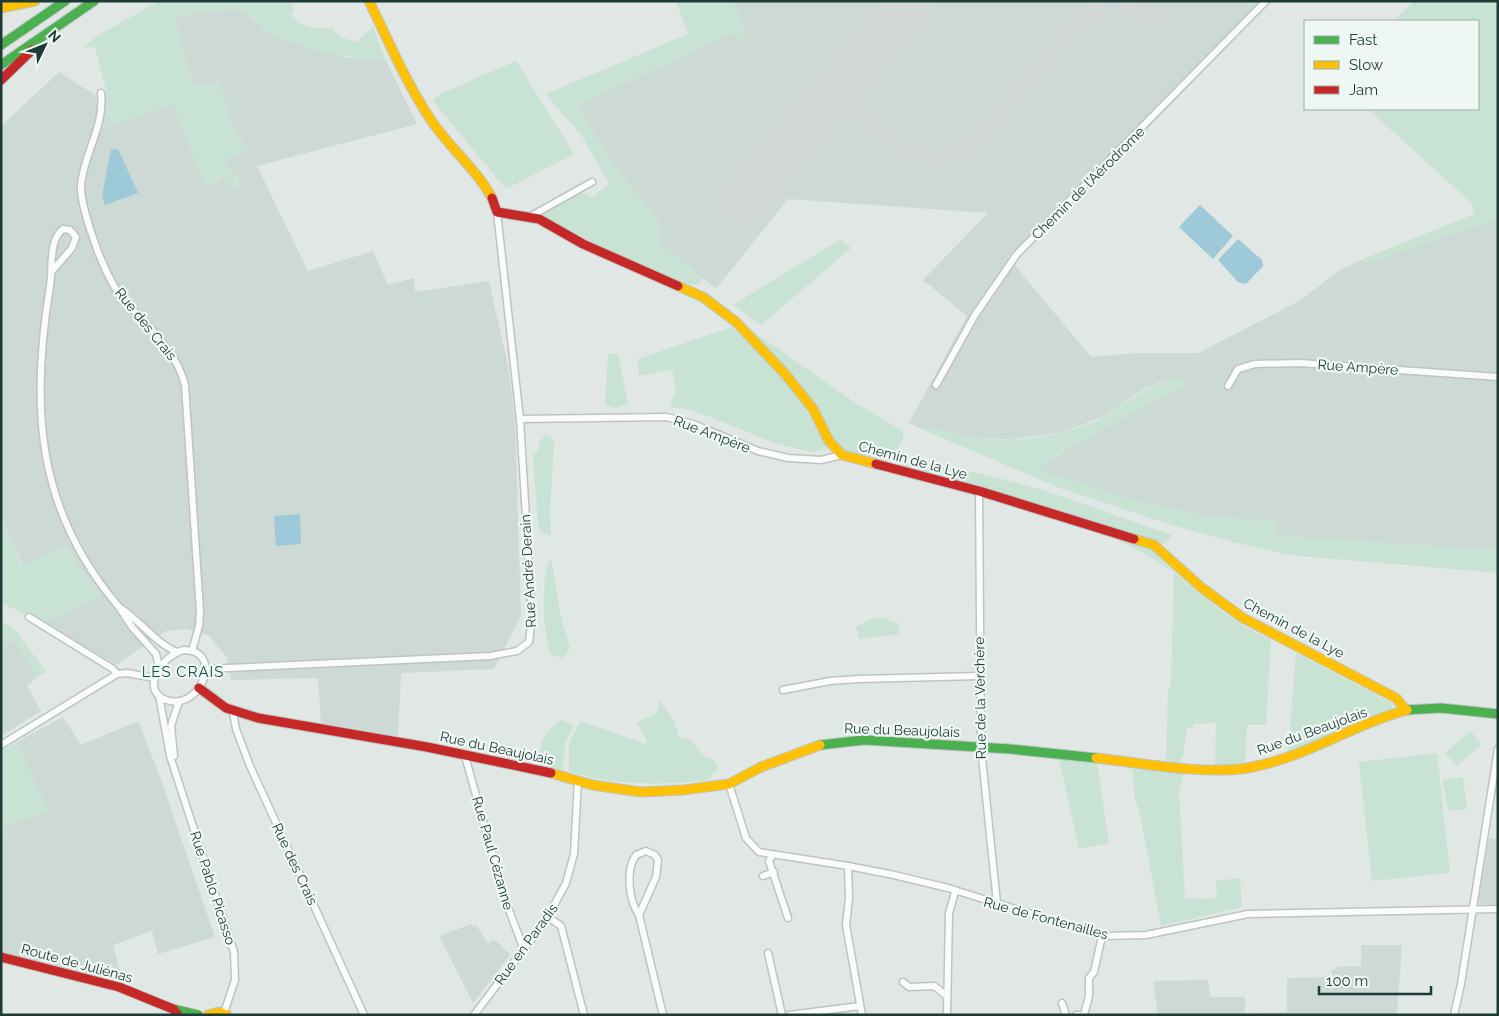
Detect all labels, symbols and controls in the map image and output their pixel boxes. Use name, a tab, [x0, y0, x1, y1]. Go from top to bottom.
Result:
north arrow	[20, 20, 70, 70]
legend	[1304, 20, 1479, 110]
text: N	[45, 27, 64, 45]
text: Fast	[1349, 31, 1377, 49]
text: Slow	[1349, 56, 1383, 74]
text: Jam	[1349, 81, 1378, 99]
street label: Chemin de l'Aérodrome	[1028, 123, 1148, 243]
street label: Rue des Crais	[112, 285, 180, 364]
street label: Rue Ampère	[1317, 356, 1399, 378]
street label: Rue Ampère	[671, 412, 753, 456]
street label: Chemin de la Lye	[857, 438, 969, 482]
street label: Rue André Derain	[517, 514, 539, 628]
street label: Chemin de la Lye	[1241, 595, 1347, 661]
street label: Rue de la Verchère	[971, 637, 989, 759]
district label: LES CRAIS	[142, 663, 224, 681]
street label: Rue du Beaujolais	[1255, 704, 1369, 758]
street label: Rue du Beaujolais	[844, 720, 960, 740]
street label: Rue du Beaujolais	[439, 728, 556, 768]
street label: Rue Paul Cézanne	[469, 794, 517, 912]
street label: Rue des Crais	[269, 821, 321, 908]
street label: Rue Pablo Picasso	[187, 829, 239, 947]
street label: Rue de Fontenailles	[982, 894, 1110, 942]
street label: Rue en Paradis	[491, 900, 561, 988]
street label: Route de Juliénas	[20, 940, 135, 986]
scale bar	[1319, 964, 1432, 996]
text: 100 m	[1326, 972, 1368, 990]

